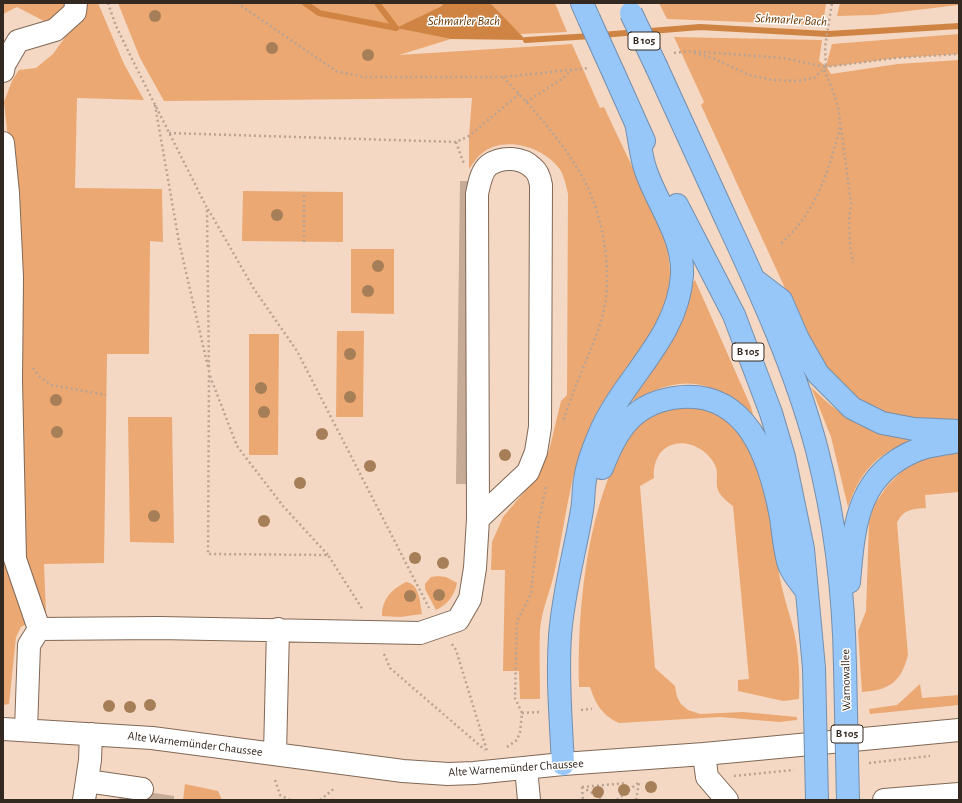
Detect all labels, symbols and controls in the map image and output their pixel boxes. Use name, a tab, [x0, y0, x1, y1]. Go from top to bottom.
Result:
water label: Schmarler Bach	[754, 10, 828, 30]
water label: Schmarler Bach	[428, 13, 500, 29]
road number: B 105	[628, 32, 660, 50]
road number: B 105	[732, 343, 764, 361]
street label: Warnowallee	[838, 649, 854, 711]
road number: B 105	[831, 725, 863, 743]
street label: Alte Warnemünder Chaussee	[127, 729, 263, 759]
street label: Alte Warnemünder Chaussee	[448, 756, 584, 780]

